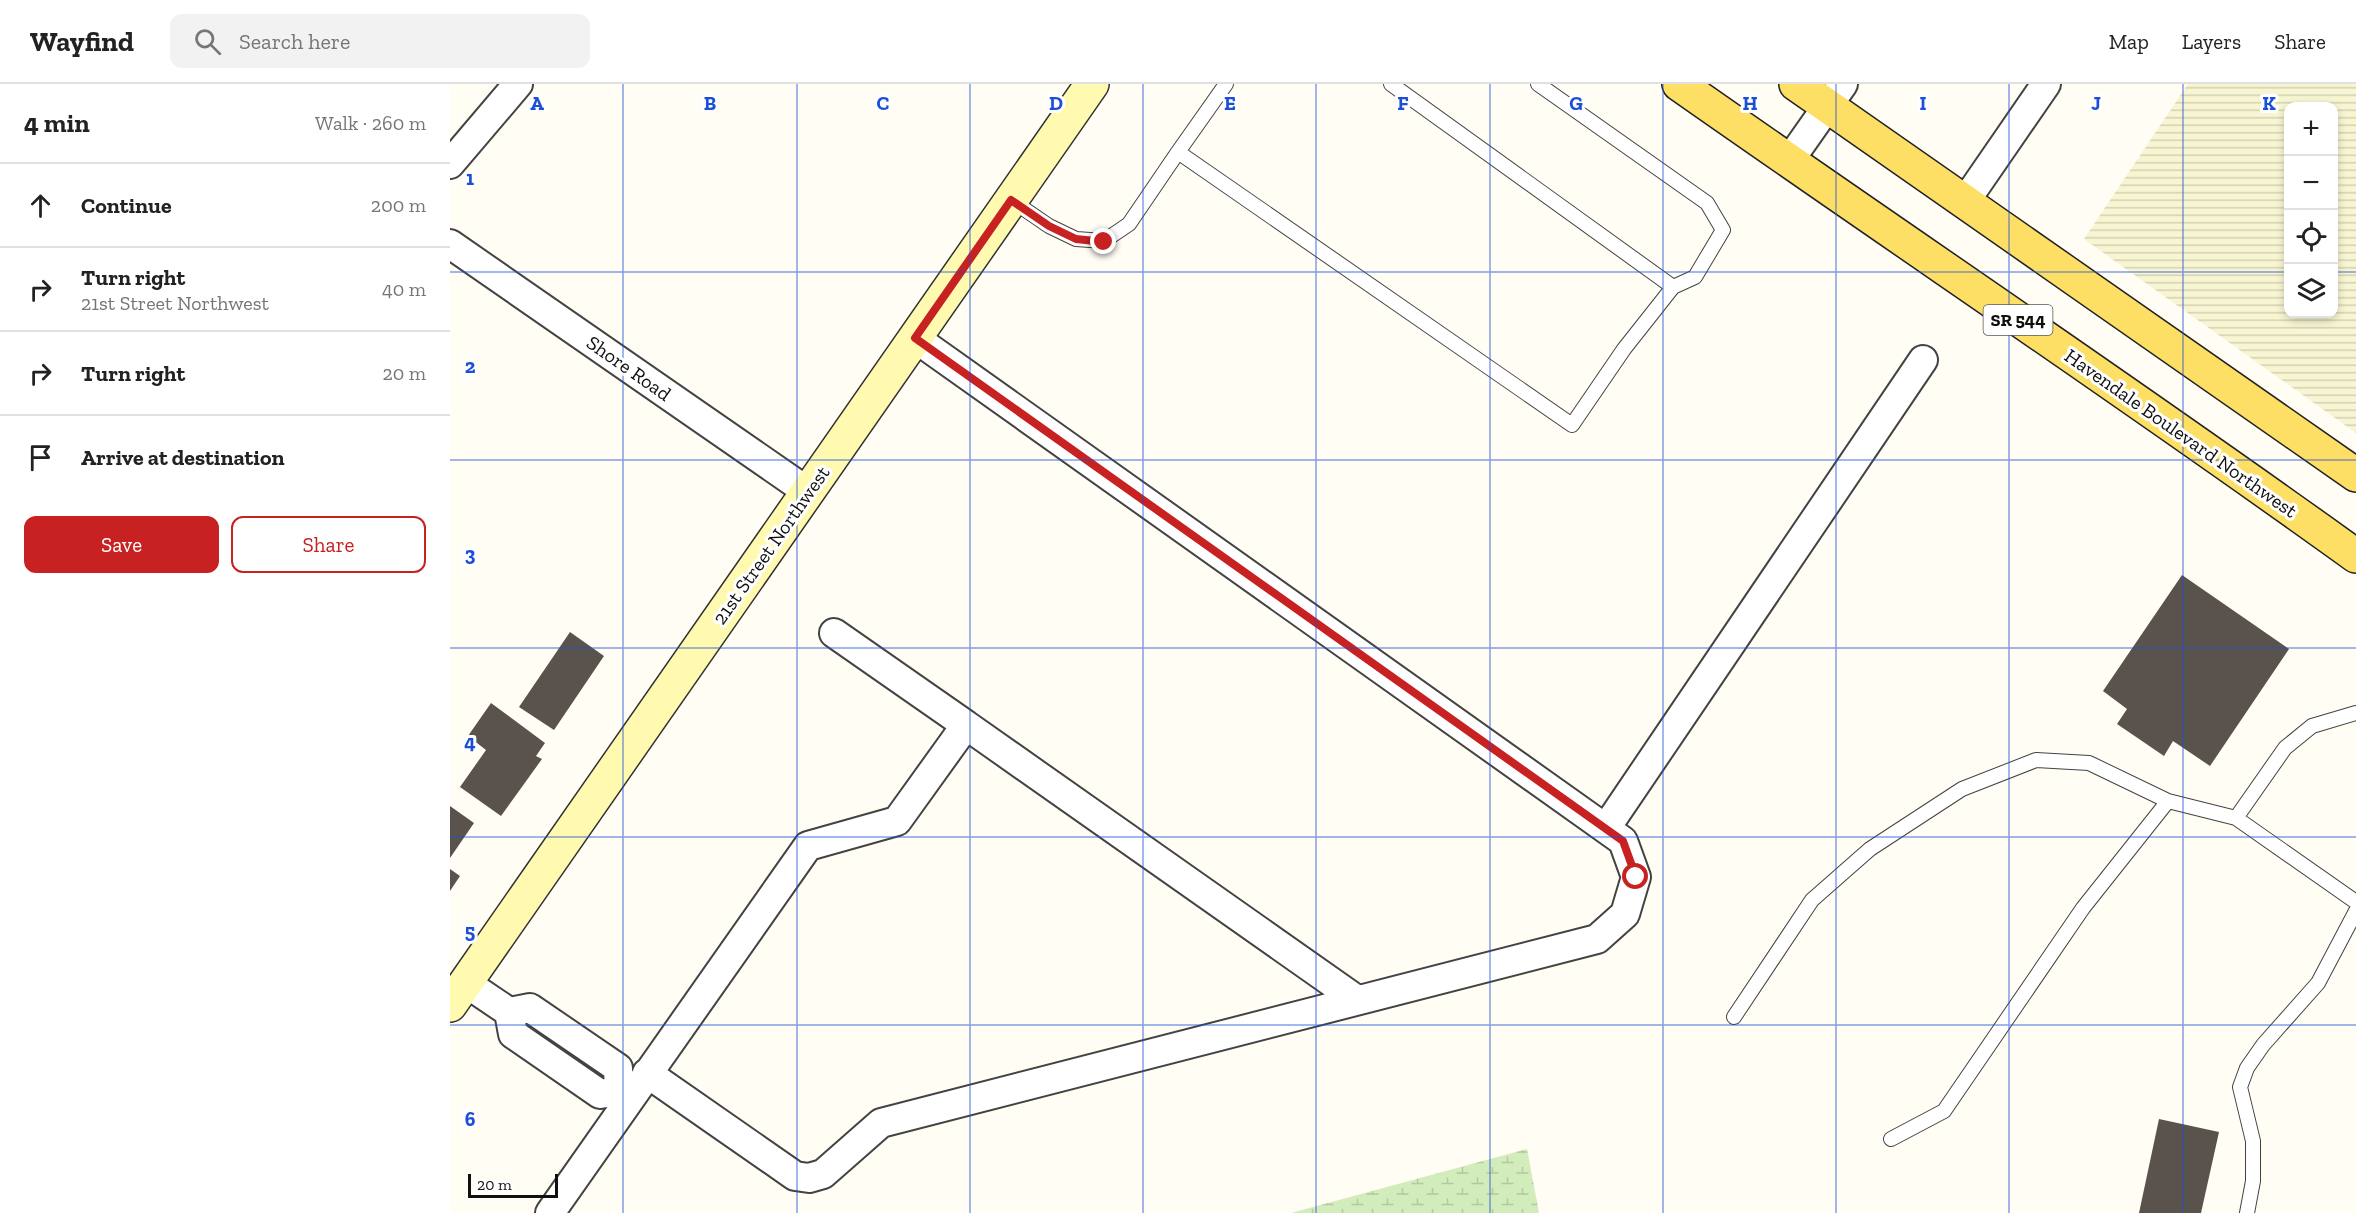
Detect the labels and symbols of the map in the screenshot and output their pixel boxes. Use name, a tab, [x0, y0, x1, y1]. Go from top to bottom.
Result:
text: A	[530, 91, 544, 115]
text: B	[704, 91, 716, 115]
text: C	[877, 91, 890, 115]
text: D	[1049, 91, 1063, 115]
text: E	[1224, 91, 1236, 115]
text: F	[1397, 91, 1409, 115]
text: G	[1569, 91, 1583, 115]
text: H	[1742, 91, 1758, 115]
text: I	[1919, 91, 1927, 115]
text: J	[2091, 91, 2101, 115]
text: K	[2262, 91, 2276, 115]
text: 1	[466, 166, 474, 190]
route end	[1090, 228, 1116, 254]
road number: SR 544	[1984, 305, 2052, 335]
street label: Shore Road	[582, 330, 676, 406]
street label: Havendale Boulevard Northwest	[2060, 343, 2302, 523]
text: 2	[465, 354, 476, 378]
street label: 21st Street Northwest	[707, 461, 835, 629]
text: 3	[465, 542, 476, 566]
text: 4	[464, 730, 476, 754]
route start	[1622, 863, 1648, 889]
text: 5	[465, 919, 475, 943]
text: 6	[465, 1107, 476, 1131]
scale bar	[468, 1171, 558, 1198]

